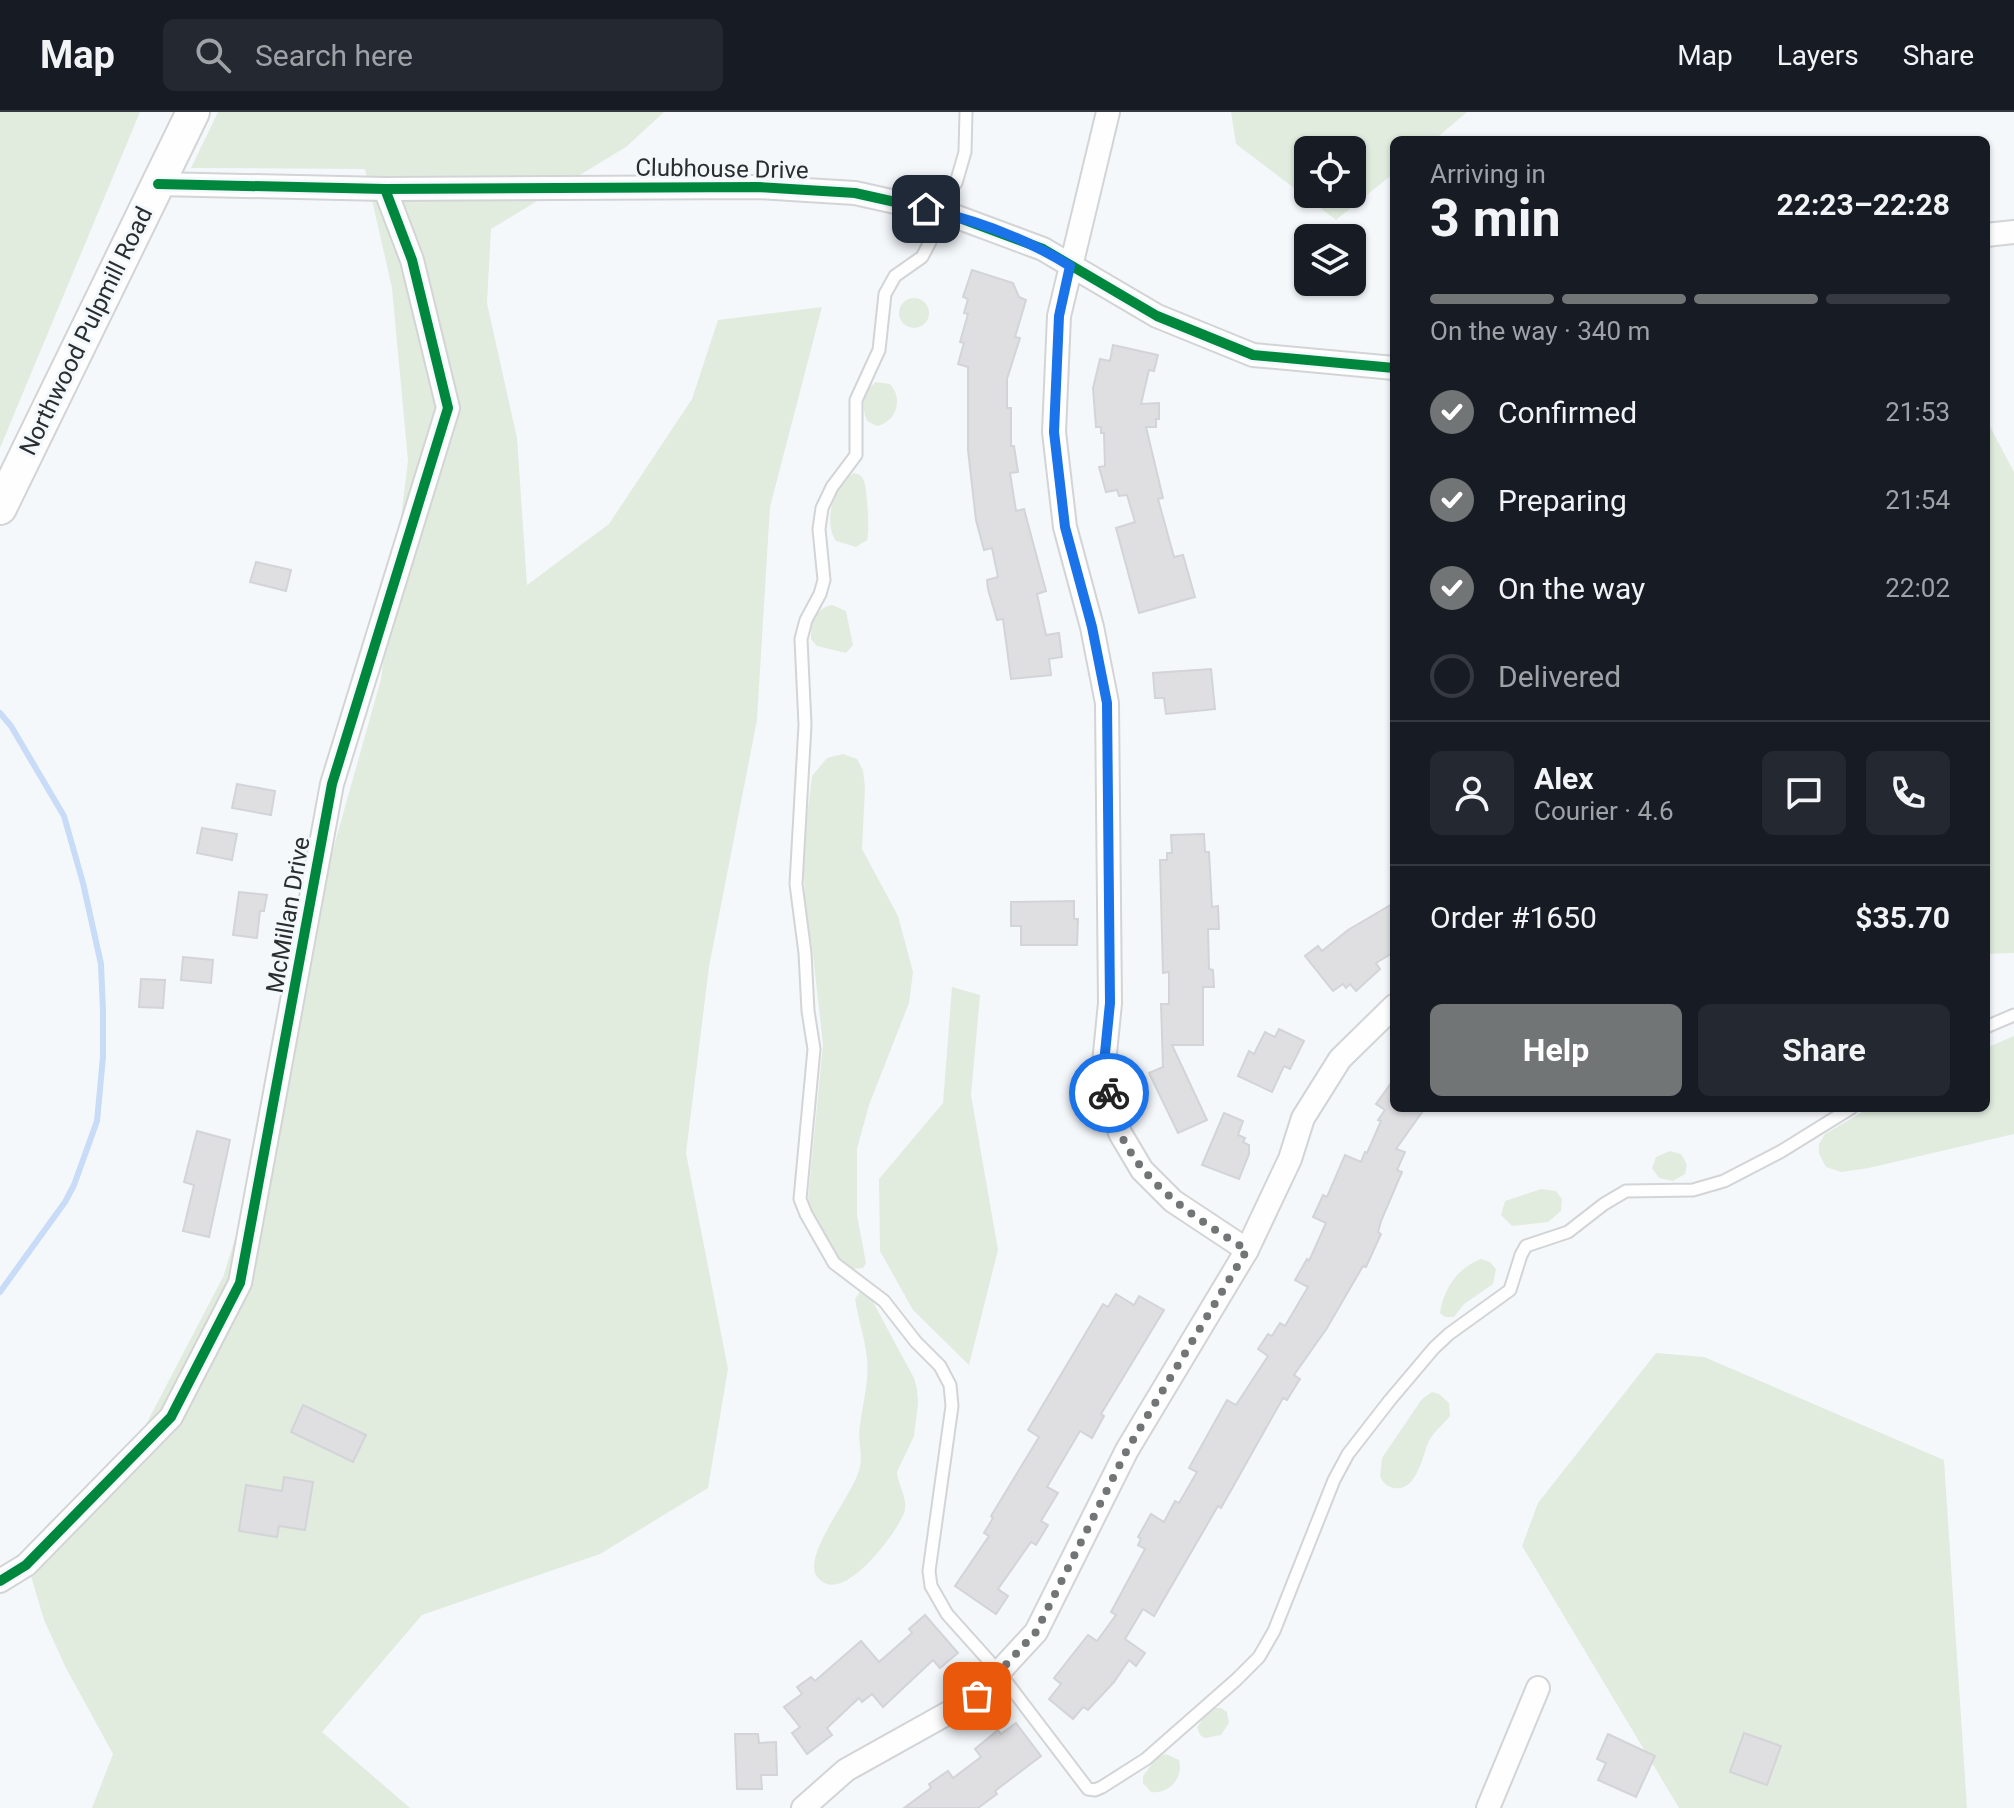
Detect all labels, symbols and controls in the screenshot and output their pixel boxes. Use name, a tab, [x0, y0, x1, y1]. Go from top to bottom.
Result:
search box	[163, 19, 723, 91]
text: Map	[40, 33, 115, 77]
icon: search	[191, 33, 235, 77]
text: Search here	[255, 38, 413, 73]
text: Map	[1677, 39, 1733, 72]
text: Layers	[1777, 39, 1859, 72]
text: Share	[1903, 39, 1974, 72]
map controls	[1294, 136, 1366, 296]
button: locate	[1294, 136, 1366, 208]
street label: Clubhouse Drive	[635, 153, 809, 185]
text: Arriving in	[1430, 159, 1546, 189]
pin	[892, 175, 960, 243]
icon: home	[904, 187, 948, 231]
text: 22:23–22:28	[1776, 187, 1950, 222]
text: 3 min	[1430, 188, 1561, 249]
street label: Northwood Pulpmill Road	[14, 202, 158, 460]
button: layers	[1294, 224, 1366, 296]
text: On the way · 340 m	[1430, 316, 1650, 346]
icon: check	[1430, 390, 1474, 434]
text: Confirmed	[1498, 395, 1637, 430]
text: 21:53	[1885, 397, 1950, 427]
icon: check	[1430, 478, 1474, 522]
text: Preparing	[1498, 483, 1627, 518]
text: 21:54	[1885, 485, 1950, 515]
icon: check	[1430, 566, 1474, 610]
text: On the way	[1498, 571, 1645, 606]
text: 22:02	[1885, 573, 1950, 603]
text: Delivered	[1498, 659, 1621, 694]
button: person	[1430, 751, 1514, 835]
button: chat	[1762, 751, 1846, 835]
button: phone	[1866, 751, 1950, 835]
text: Alex	[1534, 761, 1594, 796]
text: Courier · 4.6	[1534, 796, 1674, 826]
street label: McMillan Drive	[260, 835, 316, 995]
text: Order #1650	[1430, 900, 1597, 935]
text: $35.70	[1855, 900, 1950, 935]
button: Help	[1430, 1004, 1682, 1096]
button: Share	[1698, 1004, 1950, 1096]
courier	[1069, 1053, 1149, 1133]
icon: bike	[1087, 1071, 1131, 1115]
pin	[943, 1662, 1011, 1730]
icon: bag	[955, 1674, 999, 1718]

